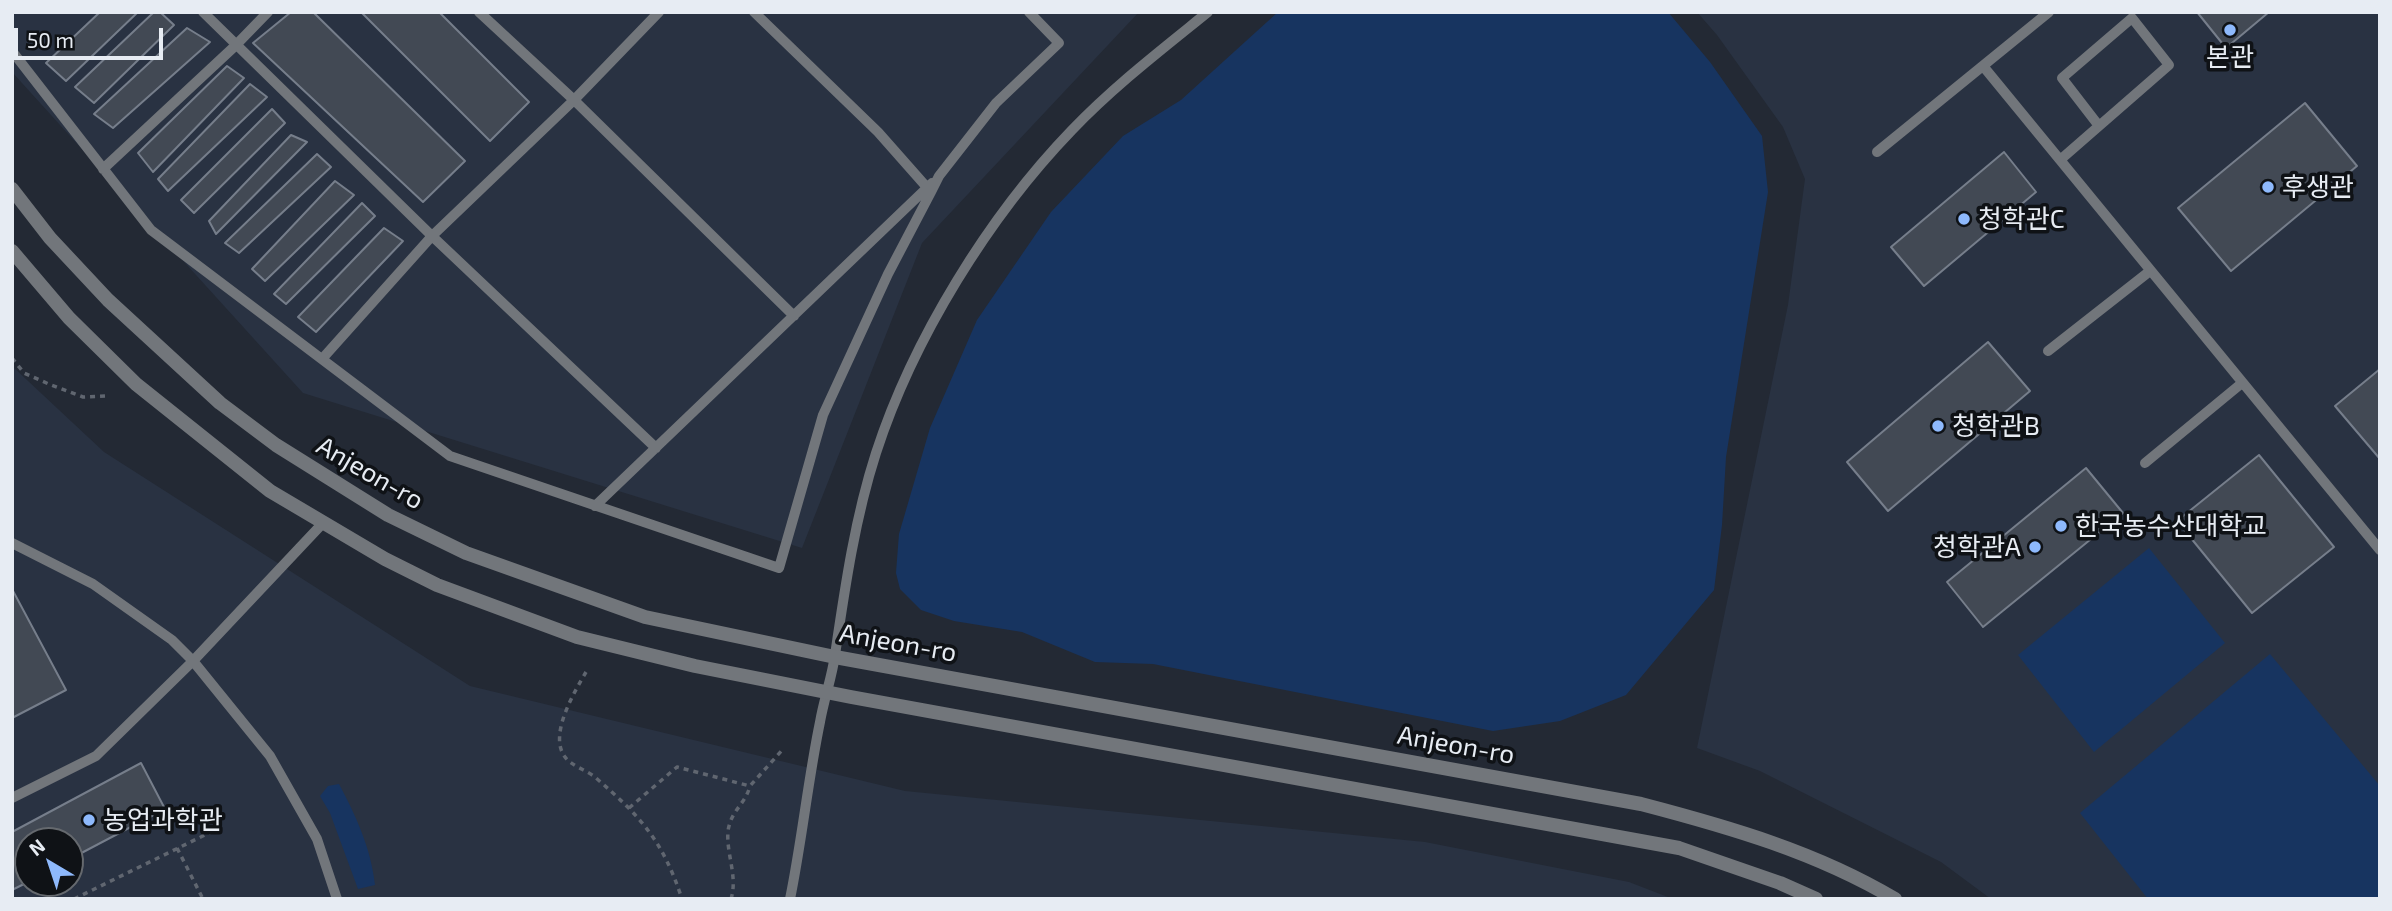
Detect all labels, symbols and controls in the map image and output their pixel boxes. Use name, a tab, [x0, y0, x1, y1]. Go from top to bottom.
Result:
scale bar	[18, 14, 166, 58]
marker: 본관	[2222, 22, 2238, 38]
text: 50 m	[27, 27, 74, 52]
place label: 본관	[2206, 41, 2254, 73]
place label: 후생관	[2282, 171, 2354, 203]
marker: 후생관	[2260, 179, 2276, 195]
place label: 청학관C	[1978, 203, 2065, 235]
marker: 청학관C	[1956, 211, 1972, 227]
place label: 청학관B	[1952, 410, 2040, 442]
marker: 청학관B	[1930, 418, 1946, 434]
street label: Anjeon-ro	[311, 430, 429, 516]
place label: 한국농수산대학교	[2075, 510, 2266, 542]
marker: 한국농수산대학교	[2053, 518, 2069, 534]
place label: 청학관A	[1933, 531, 2021, 563]
marker: 청학관A	[2027, 539, 2043, 555]
street label: Anjeon-ro	[837, 617, 959, 669]
street label: Anjeon-ro	[1395, 719, 1517, 771]
place label: 농업과학관	[103, 804, 223, 836]
marker: 농업과학관	[81, 812, 97, 828]
north arrow	[14, 827, 84, 897]
text: N	[24, 834, 49, 860]

